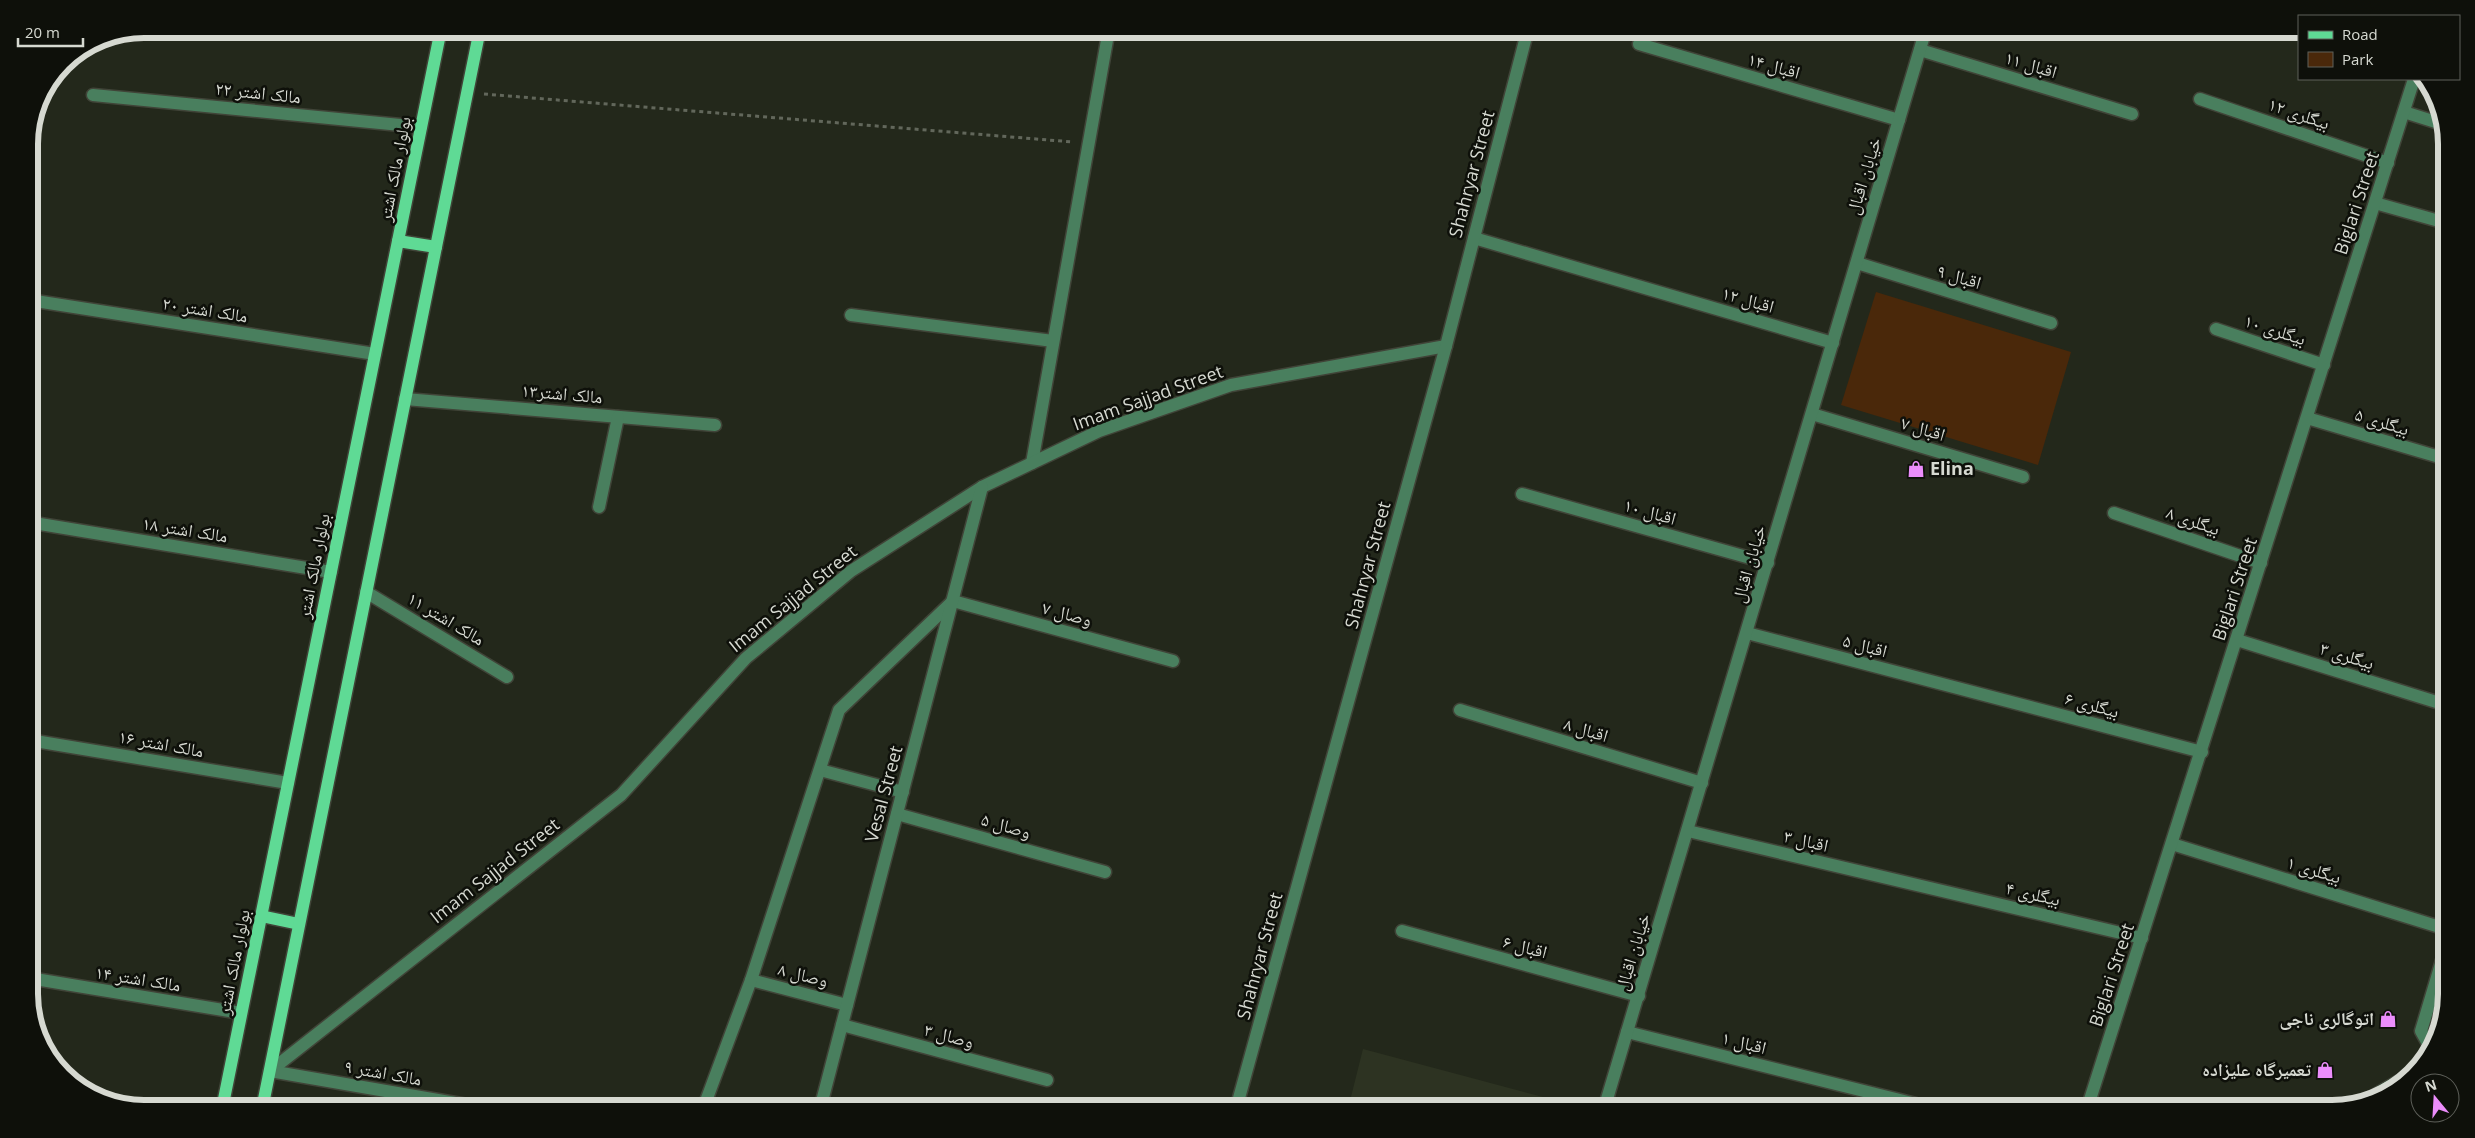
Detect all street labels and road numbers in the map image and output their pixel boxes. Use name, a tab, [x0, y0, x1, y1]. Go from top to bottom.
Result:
street label: اقبال ۱۱	[2002, 45, 2060, 83]
street label: اقبال ۱۴	[1745, 46, 1803, 84]
street label: مالک اشتر ۲۲	[214, 76, 302, 108]
street label: بیگلری ۱۲	[2265, 91, 2333, 135]
street label: Shahryar Street	[1443, 108, 1500, 240]
street label: بولوار مالک اشتر	[372, 114, 416, 224]
street label: خیابان اقبال	[1840, 134, 1886, 217]
street label: Biglari Street	[2328, 148, 2384, 257]
street label: اقبال ۹	[1934, 258, 1984, 294]
street label: اقبال ۱۲	[1719, 280, 1777, 318]
street label: مالک اشتر ۲۰	[161, 290, 249, 328]
street label: بیگلری ۱۰	[2241, 308, 2309, 350]
street label: Imam Sajjad Street	[1069, 359, 1226, 435]
street label: مالک اشتر۱۳	[521, 378, 604, 409]
street label: بیگلری ۵	[2352, 401, 2412, 441]
street label: اقبال ۷	[1898, 410, 1948, 446]
street label: اقبال ۱۰	[1621, 492, 1679, 530]
street label: Shahryar Street	[1339, 499, 1396, 631]
street label: بیگلری ۸	[2163, 500, 2223, 540]
street label: مالک اشتر ۱۸	[141, 510, 229, 548]
street label: بولوار مالک اشتر	[291, 511, 335, 621]
street label: خیابان اقبال	[1726, 522, 1771, 605]
street label: Biglari Street	[2206, 534, 2262, 643]
street label: Imam Sajjad Street	[723, 539, 861, 657]
street label: مالک اشتر ۱۱	[403, 586, 490, 651]
street label: وصال ۷	[1040, 595, 1095, 631]
street label: اقبال ۵	[1840, 628, 1890, 662]
street label: بیگلری ۳	[2317, 635, 2377, 675]
street label: بیگلری ۶	[2062, 685, 2122, 723]
street label: اقبال ۸	[1561, 711, 1611, 747]
street label: مالک اشتر ۱۶	[117, 724, 206, 762]
street label: Vesal Street	[859, 743, 907, 845]
street label: وصال ۵	[979, 807, 1034, 844]
street label: Imam Sajjad Street	[425, 812, 564, 928]
street label: اقبال ۳	[1782, 823, 1831, 857]
street label: بیگلری ۱	[2284, 849, 2344, 889]
street label: بیگلری ۴	[2004, 875, 2063, 911]
street label: Shahryar Street	[1231, 890, 1288, 1022]
street label: بولوار مالک اشتر	[211, 907, 255, 1017]
street label: خیابان اقبال	[1609, 910, 1655, 993]
street label: Biglari Street	[2083, 920, 2139, 1029]
street label: اقبال ۶	[1500, 929, 1550, 963]
street label: وصال ۸	[776, 956, 831, 992]
street label: مالک اشتر ۱۴	[94, 959, 182, 997]
street label: وصال ۳	[922, 1017, 977, 1053]
street label: اقبال ۱	[1719, 1025, 1769, 1059]
street label: مالک اشتر ۹	[343, 1053, 424, 1091]

